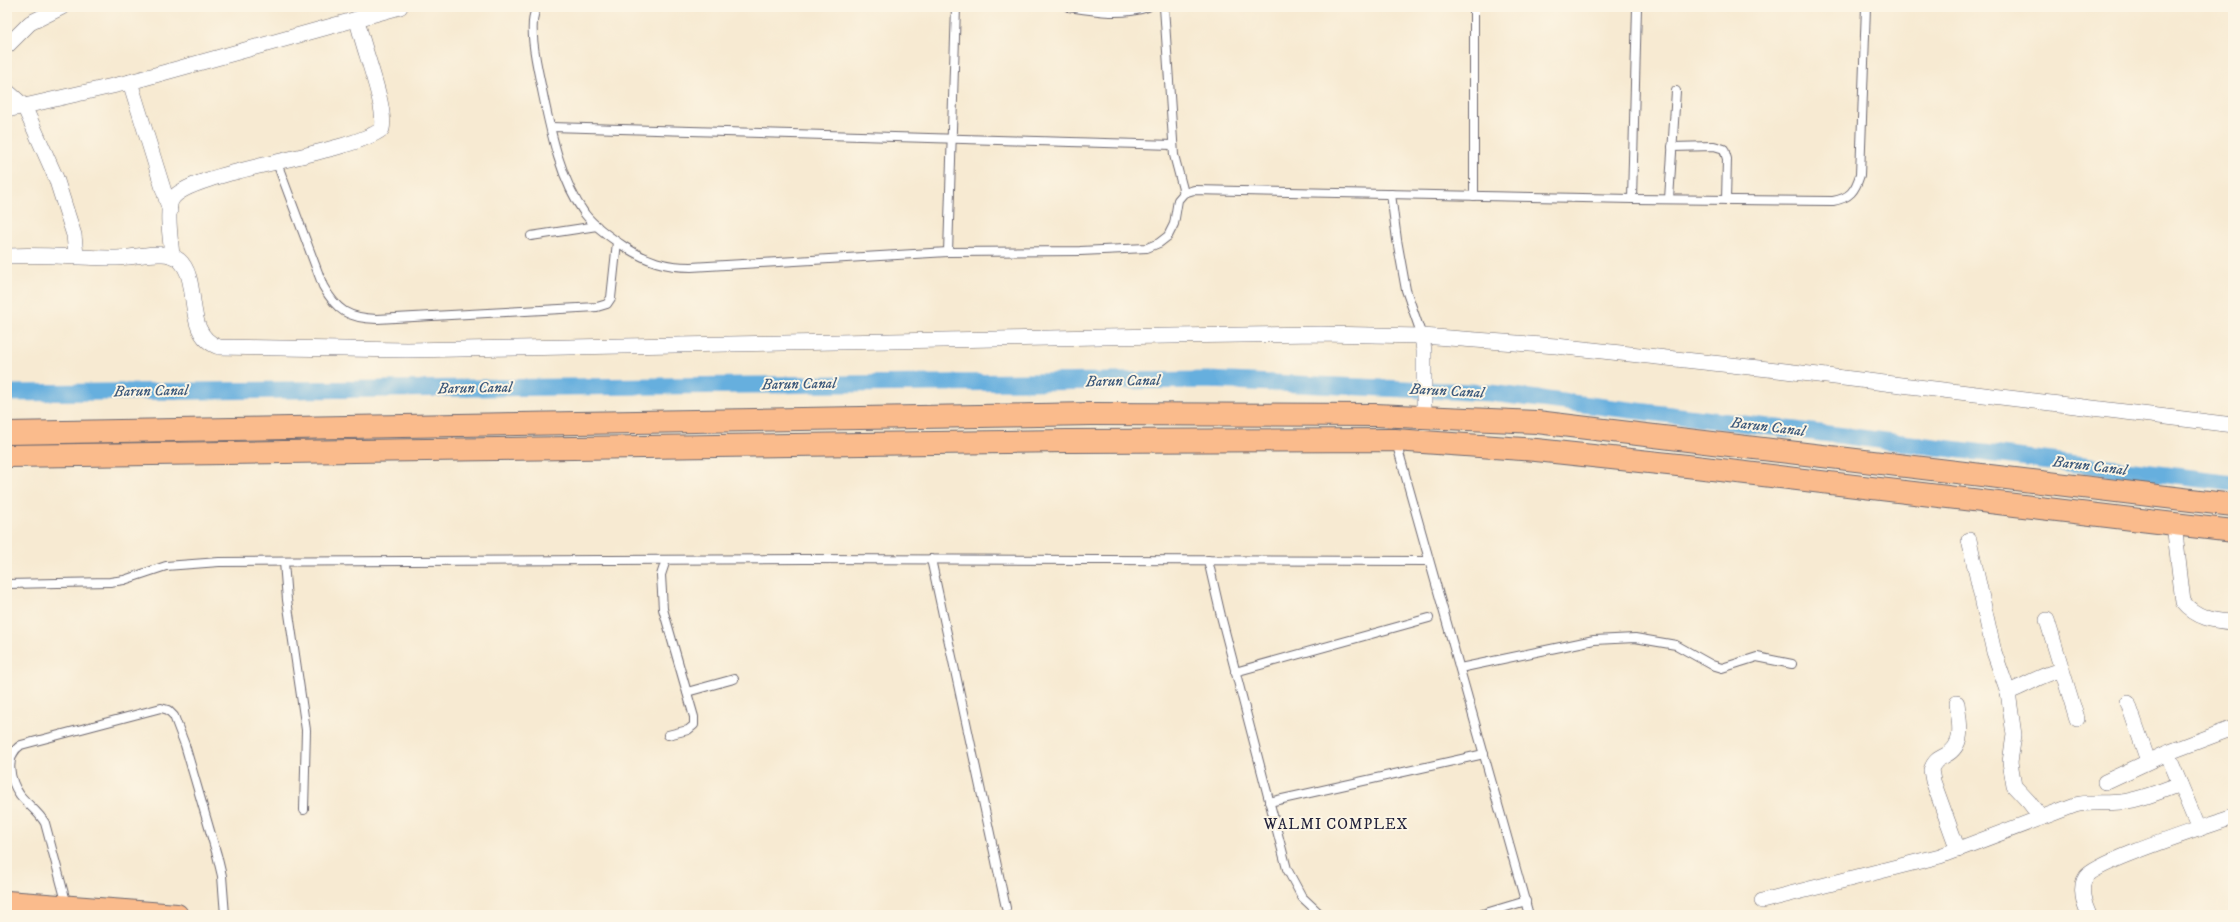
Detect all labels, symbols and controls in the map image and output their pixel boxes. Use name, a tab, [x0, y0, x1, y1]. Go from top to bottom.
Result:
water label: Barun Canal	[1085, 371, 1162, 391]
water label: Barun Canal	[761, 374, 838, 394]
water label: Barun Canal	[437, 378, 514, 398]
water label: Barun Canal	[1408, 380, 1487, 403]
water label: Barun Canal	[113, 381, 190, 401]
water label: Barun Canal	[1729, 413, 1808, 441]
water label: Barun Canal	[2051, 452, 2130, 480]
district label: WALMI COMPLEX	[1263, 815, 1408, 834]

